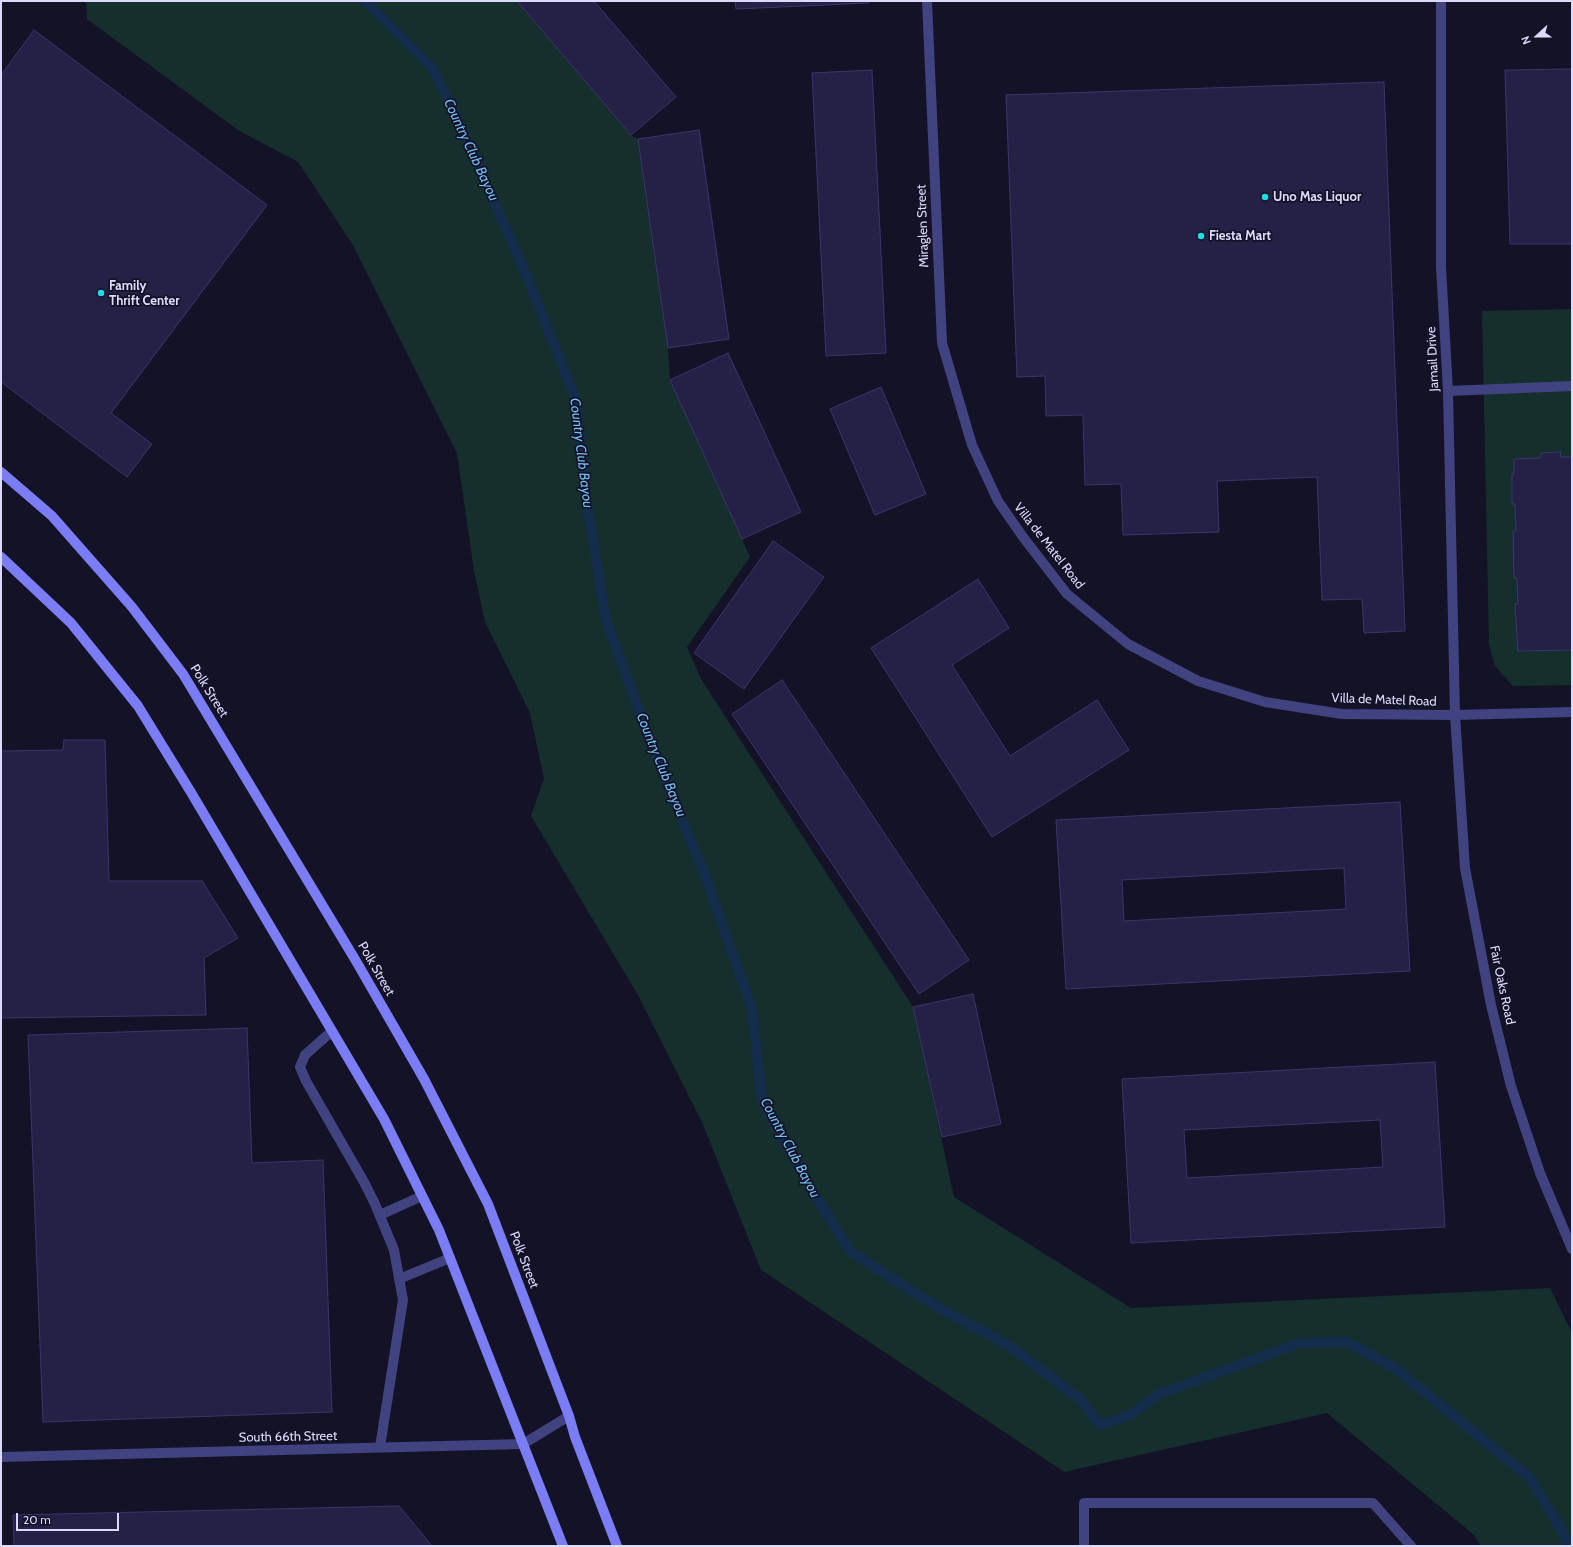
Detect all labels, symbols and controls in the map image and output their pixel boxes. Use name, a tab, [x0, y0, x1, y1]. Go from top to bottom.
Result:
north arrow	[1517, 16, 1557, 56]
text: N	[1518, 34, 1534, 46]
water label: Country Club Bayou	[440, 96, 502, 204]
street label: Miraglen Street	[914, 184, 932, 268]
place label: Uno Mas Liquor	[1273, 189, 1361, 205]
marker: Uno Mas Liquor	[1260, 192, 1270, 202]
place label: Fiesta Mart	[1209, 228, 1271, 244]
marker: Fiesta Mart	[1196, 231, 1206, 241]
place label: Family Thrift Center	[109, 278, 180, 309]
marker: Family Thrift Center	[96, 288, 106, 298]
street label: Jamail Drive	[1424, 326, 1442, 392]
water label: Country Club Bayou	[566, 397, 596, 509]
street label: Villa de Matel Road	[1010, 500, 1088, 592]
street label: Polk Street	[187, 662, 231, 720]
street label: Villa de Matel Road	[1331, 690, 1437, 710]
water label: Country Club Bayou	[632, 711, 690, 819]
street label: Polk Street	[354, 939, 398, 999]
street label: Fair Oaks Road	[1486, 944, 1518, 1026]
water label: Country Club Bayou	[757, 1095, 823, 1201]
street label: Polk Street	[506, 1229, 542, 1291]
street label: South 66th Street	[239, 1428, 337, 1446]
scale bar	[18, 1505, 121, 1531]
text: 20 m	[23, 1512, 51, 1527]

